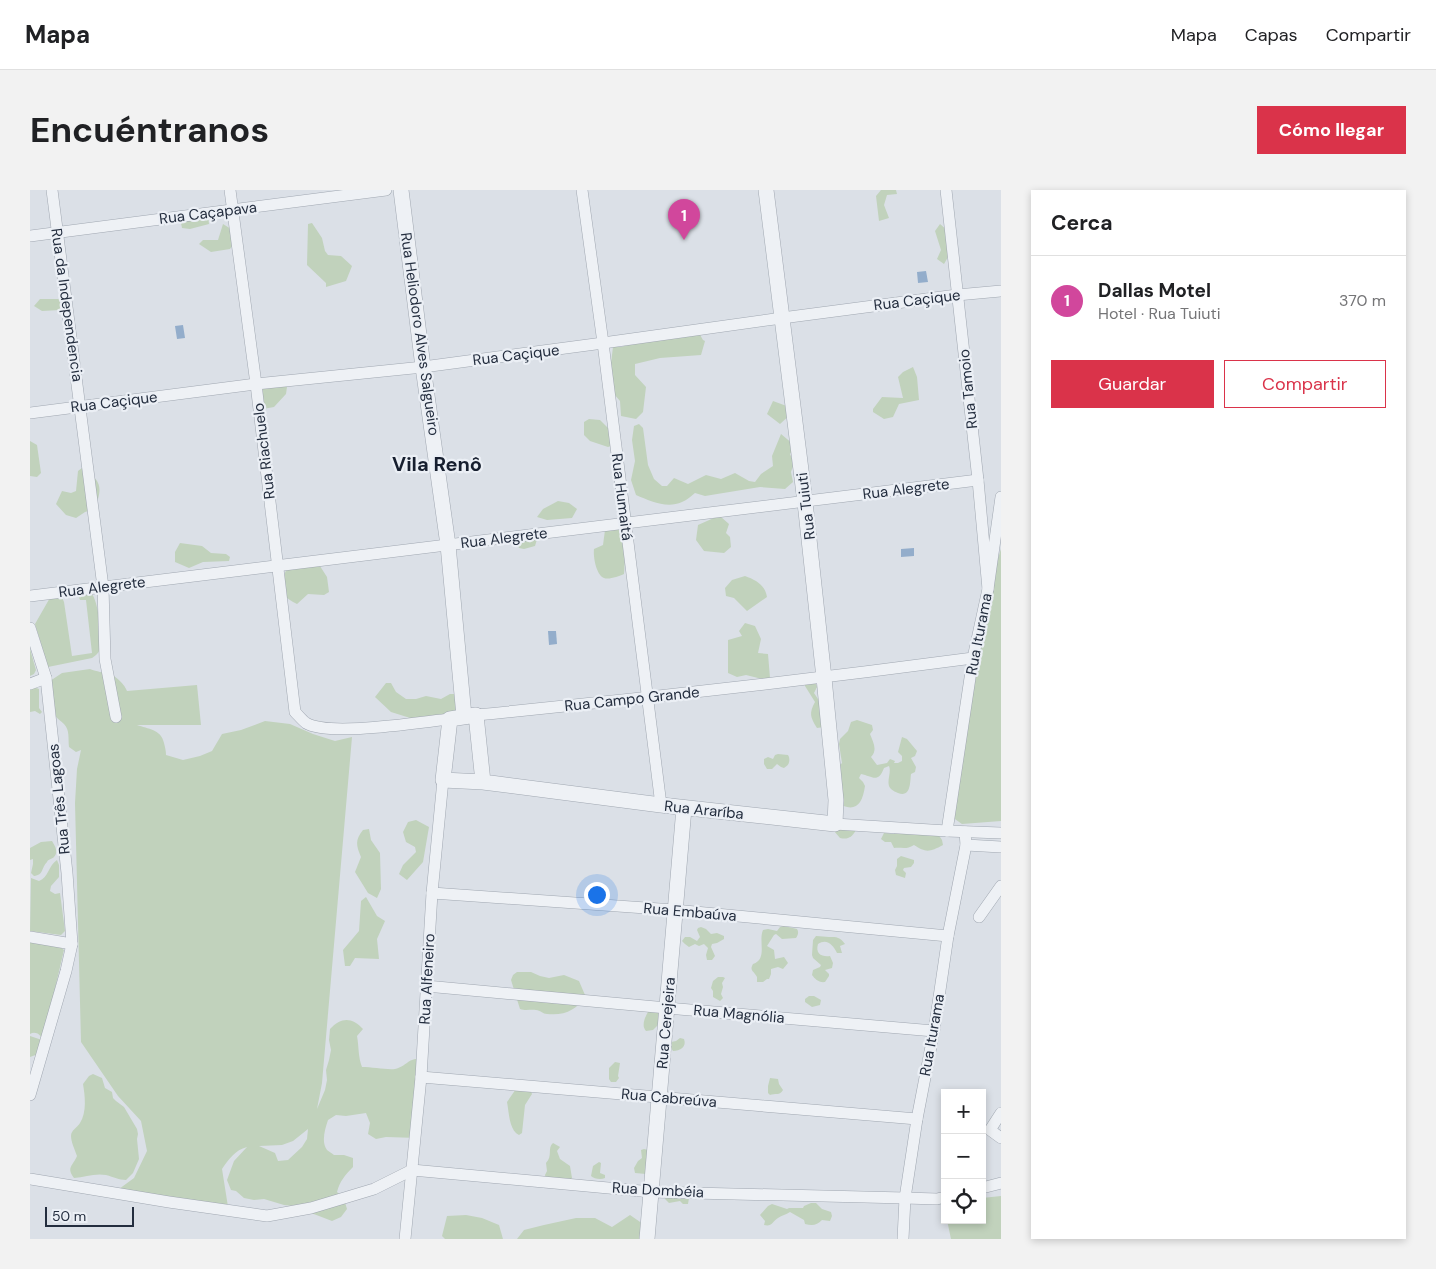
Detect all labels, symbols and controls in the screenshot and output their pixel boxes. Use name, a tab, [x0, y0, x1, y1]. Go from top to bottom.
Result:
text: Mapa	[25, 19, 90, 50]
text: Mapa	[1171, 23, 1217, 47]
text: Capas	[1245, 23, 1298, 47]
text: Compartir	[1326, 23, 1411, 47]
button: Cómo llegar	[1257, 106, 1406, 154]
text: Encuéntranos	[30, 107, 269, 153]
street label: Rua Caçapava	[158, 197, 258, 229]
pin: 1	[668, 199, 700, 240]
text: Cerca	[1051, 209, 1113, 237]
street label: Rua da Independencia	[46, 227, 88, 383]
street label: Rua Heliodoro Alves Salgueiro	[396, 231, 444, 437]
text: Dallas Motel	[1098, 278, 1211, 303]
street label: Rua Caçique	[872, 285, 962, 315]
text: 1	[1064, 290, 1070, 311]
text: 370 m	[1339, 290, 1386, 311]
text: Hotel · Rua Tuiuti	[1098, 303, 1221, 324]
street label: Rua Caçique	[471, 340, 561, 370]
street label: Rua Tamoio	[954, 348, 982, 430]
button: Guardar	[1051, 360, 1214, 408]
button: Compartir	[1224, 360, 1386, 408]
street label: Rua Caçique	[69, 387, 159, 417]
street label: Rua Riachuelo	[248, 402, 280, 500]
district label: Vila Renô	[392, 451, 482, 477]
street label: Rua Humaitá	[607, 452, 637, 542]
street label: Rua Tuiuti	[792, 471, 820, 541]
street label: Rua Alegrete	[861, 474, 951, 504]
street label: Rua Alegrete	[459, 523, 549, 553]
street label: Rua Alegrete	[57, 572, 147, 602]
street label: Rua Iturama	[961, 591, 997, 677]
street label: Rua Campo Grande	[563, 682, 701, 716]
street label: Rua Três Lagoas	[43, 743, 75, 855]
street label: Rua Araríba	[663, 796, 745, 824]
your location	[584, 882, 610, 908]
street label: Rua Embaúva	[643, 898, 737, 926]
street label: Rua Alfeneiro	[415, 933, 439, 1025]
street label: Rua Cerejeira	[652, 976, 680, 1070]
street label: Rua Iturama	[915, 992, 949, 1078]
street label: Rua Magnólia	[693, 1000, 785, 1028]
street label: Rua Cabreúva	[620, 1084, 718, 1112]
map controls	[941, 1089, 986, 1224]
button: +	[941, 1089, 986, 1134]
button: −	[941, 1134, 986, 1179]
street label: Rua Dombéia	[612, 1178, 704, 1202]
button: locate	[941, 1179, 986, 1224]
scale bar	[45, 1204, 134, 1227]
text: 50 m	[52, 1207, 86, 1225]

